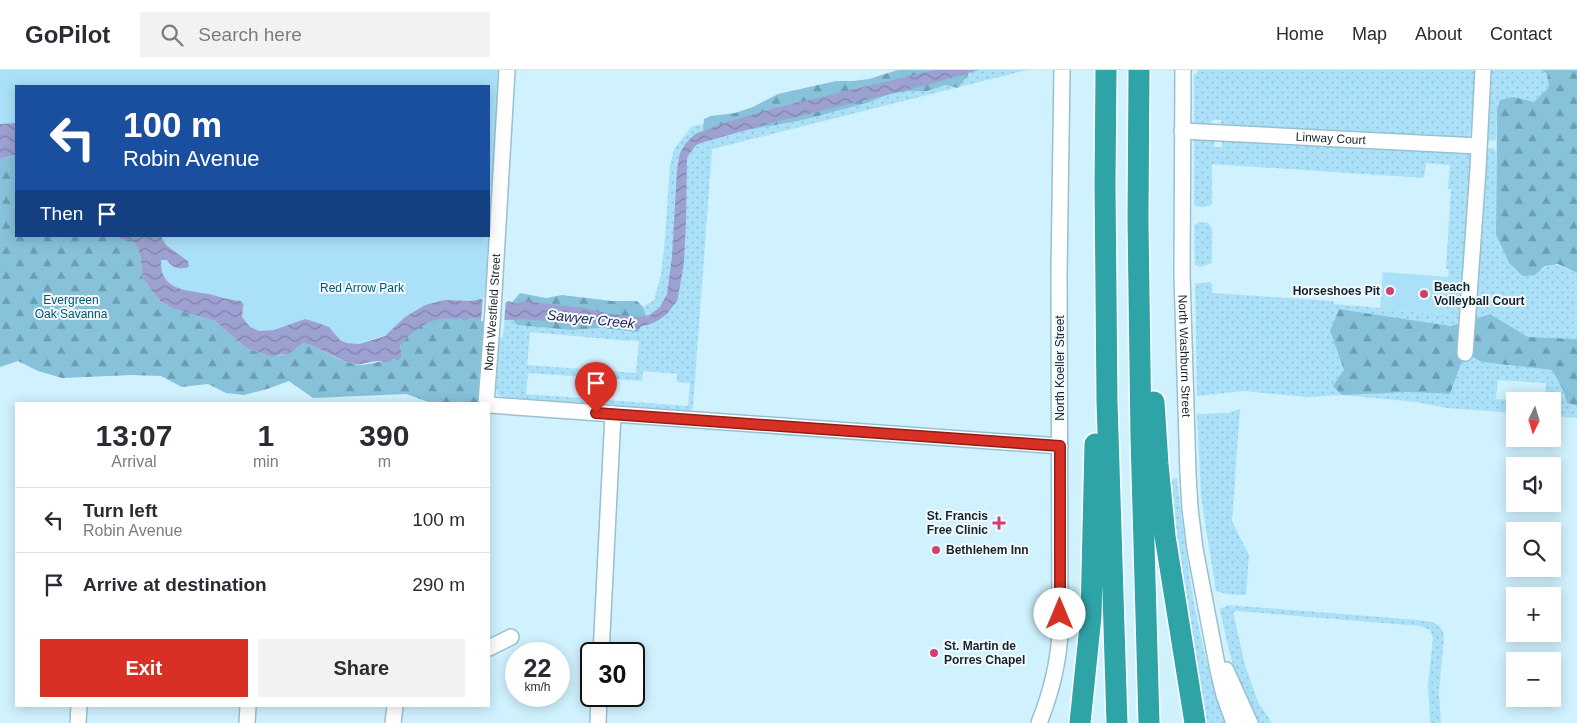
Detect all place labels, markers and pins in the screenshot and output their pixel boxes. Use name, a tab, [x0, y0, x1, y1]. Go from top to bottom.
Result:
place label: Beach Volleyball Court	[1434, 280, 1524, 308]
place label: Horseshoes Pit	[1293, 284, 1380, 298]
marker: Horseshoes Pit	[1384, 285, 1396, 297]
marker: Beach Volleyball Court	[1418, 288, 1430, 300]
pin	[575, 362, 617, 413]
place label: St. Francis Free Clinic	[927, 509, 988, 537]
marker: St. Francis Free Clinic	[992, 516, 1006, 530]
place label: Bethlehem Inn	[946, 543, 1029, 557]
marker: Bethlehem Inn	[930, 544, 942, 556]
place label: St. Martin de Porres Chapel	[944, 639, 1025, 667]
marker: St. Martin de Porres Chapel	[928, 647, 940, 659]

